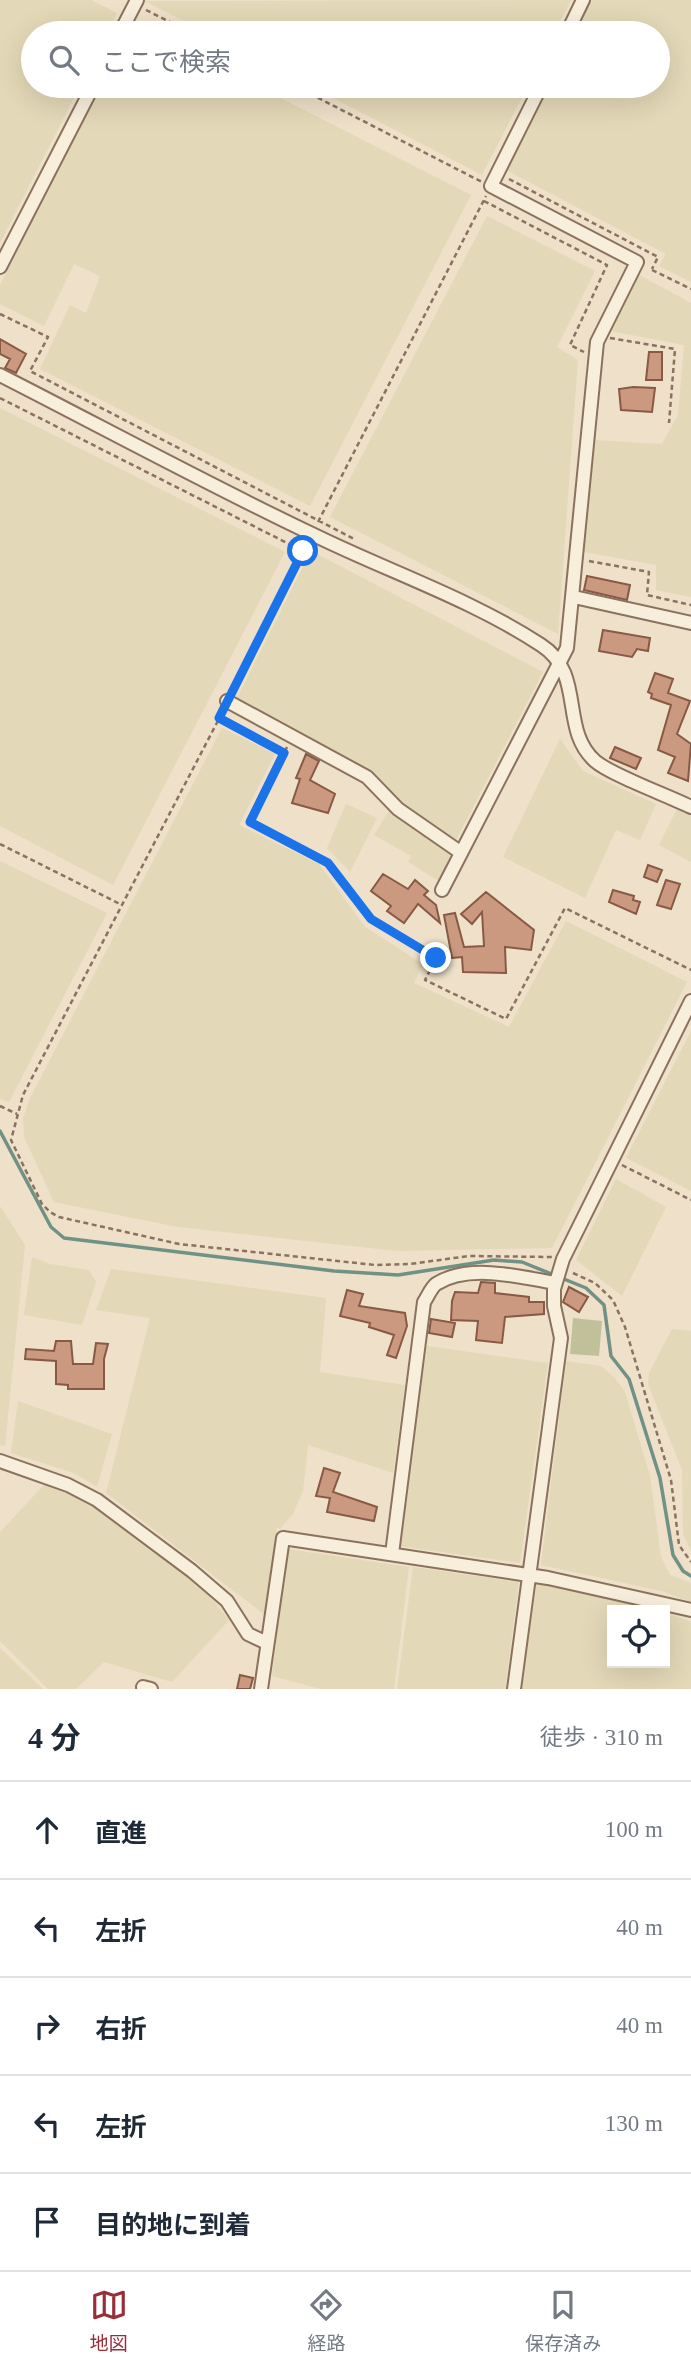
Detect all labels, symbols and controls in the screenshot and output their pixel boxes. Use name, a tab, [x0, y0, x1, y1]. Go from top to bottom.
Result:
search box	[21, 21, 670, 98]
icon: search	[45, 41, 83, 79]
text: ここで検索	[101, 48, 231, 77]
route start	[287, 535, 318, 566]
route end	[420, 942, 451, 973]
map controls	[607, 1605, 670, 1668]
button: locate	[607, 1605, 670, 1668]
text: 4 分	[28, 1721, 81, 1754]
text: 徒歩 · 310 m	[540, 1725, 663, 1750]
icon: ahead	[28, 1811, 66, 1849]
text: 100 m	[605, 1817, 663, 1842]
text: 直進	[95, 1819, 147, 1848]
icon: left	[28, 1909, 66, 1947]
text: 40 m	[616, 1915, 663, 1940]
text: 左折	[95, 1917, 147, 1946]
icon: right	[28, 2007, 66, 2045]
text: 40 m	[616, 2013, 663, 2038]
text: 右折	[95, 2015, 147, 2044]
icon: left	[28, 2105, 66, 2143]
text: 130 m	[605, 2111, 663, 2136]
text: 左折	[95, 2113, 147, 2142]
icon: arrive	[28, 2203, 66, 2241]
text: 目的地に到着	[95, 2211, 251, 2240]
tab: 地図	[90, 2286, 128, 2355]
tab: 経路	[307, 2286, 345, 2355]
tab: 保存済み	[525, 2286, 601, 2355]

